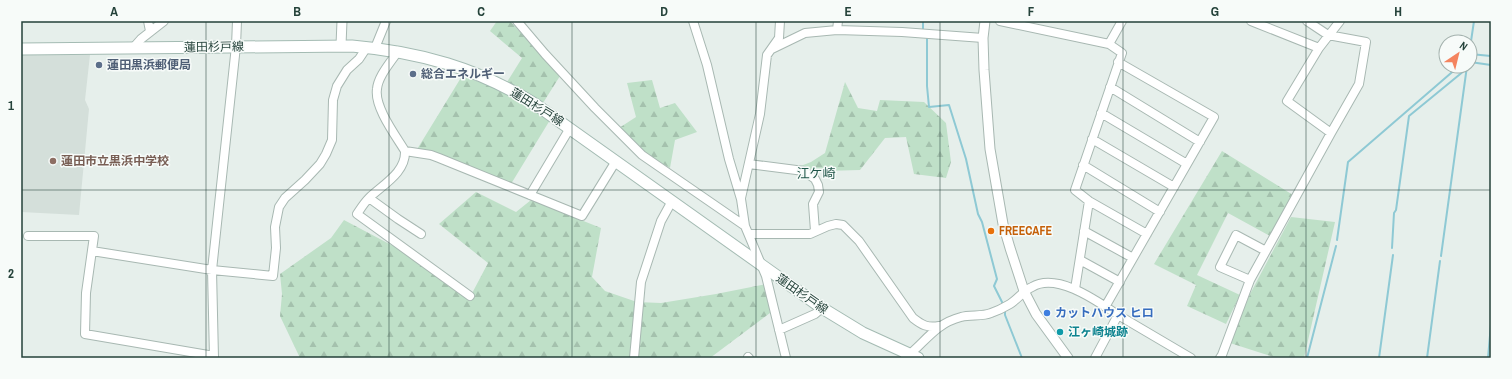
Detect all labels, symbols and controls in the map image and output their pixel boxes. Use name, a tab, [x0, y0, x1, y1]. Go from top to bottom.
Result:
text: A	[110, 3, 118, 20]
text: B	[293, 3, 301, 20]
text: C	[477, 3, 485, 20]
text: D	[660, 3, 668, 20]
text: E	[844, 3, 852, 20]
text: F	[1028, 3, 1035, 20]
text: G	[1211, 3, 1219, 20]
text: H	[1394, 3, 1402, 20]
north arrow	[1438, 34, 1478, 74]
street label: 蓮田杉戸線	[184, 38, 244, 56]
text: N	[1457, 38, 1470, 53]
place label: 蓮田黒浜郵便局	[107, 57, 191, 73]
marker: 蓮田黒浜郵便局	[94, 60, 104, 70]
place label: 総合エネルギー	[421, 66, 505, 82]
marker: 総合エネルギー	[408, 69, 418, 79]
street label: 蓮田杉戸線	[507, 84, 567, 130]
text: 1	[8, 97, 14, 114]
place label: 蓮田市立黒浜中学校	[61, 153, 169, 169]
marker: 蓮田市立黒浜中学校	[48, 156, 58, 166]
district label: 江ケ崎	[796, 165, 836, 182]
place label: FREECAFE	[999, 223, 1052, 239]
marker: FREECAFE	[986, 226, 996, 236]
text: 2	[8, 265, 14, 282]
street label: 蓮田杉戸線	[773, 270, 831, 318]
place label: カットハウス ヒロ	[1055, 305, 1154, 321]
marker: カットハウス ヒロ	[1042, 308, 1052, 318]
place label: 江ヶ崎城跡	[1068, 324, 1128, 340]
marker: 江ヶ崎城跡	[1055, 327, 1065, 337]

